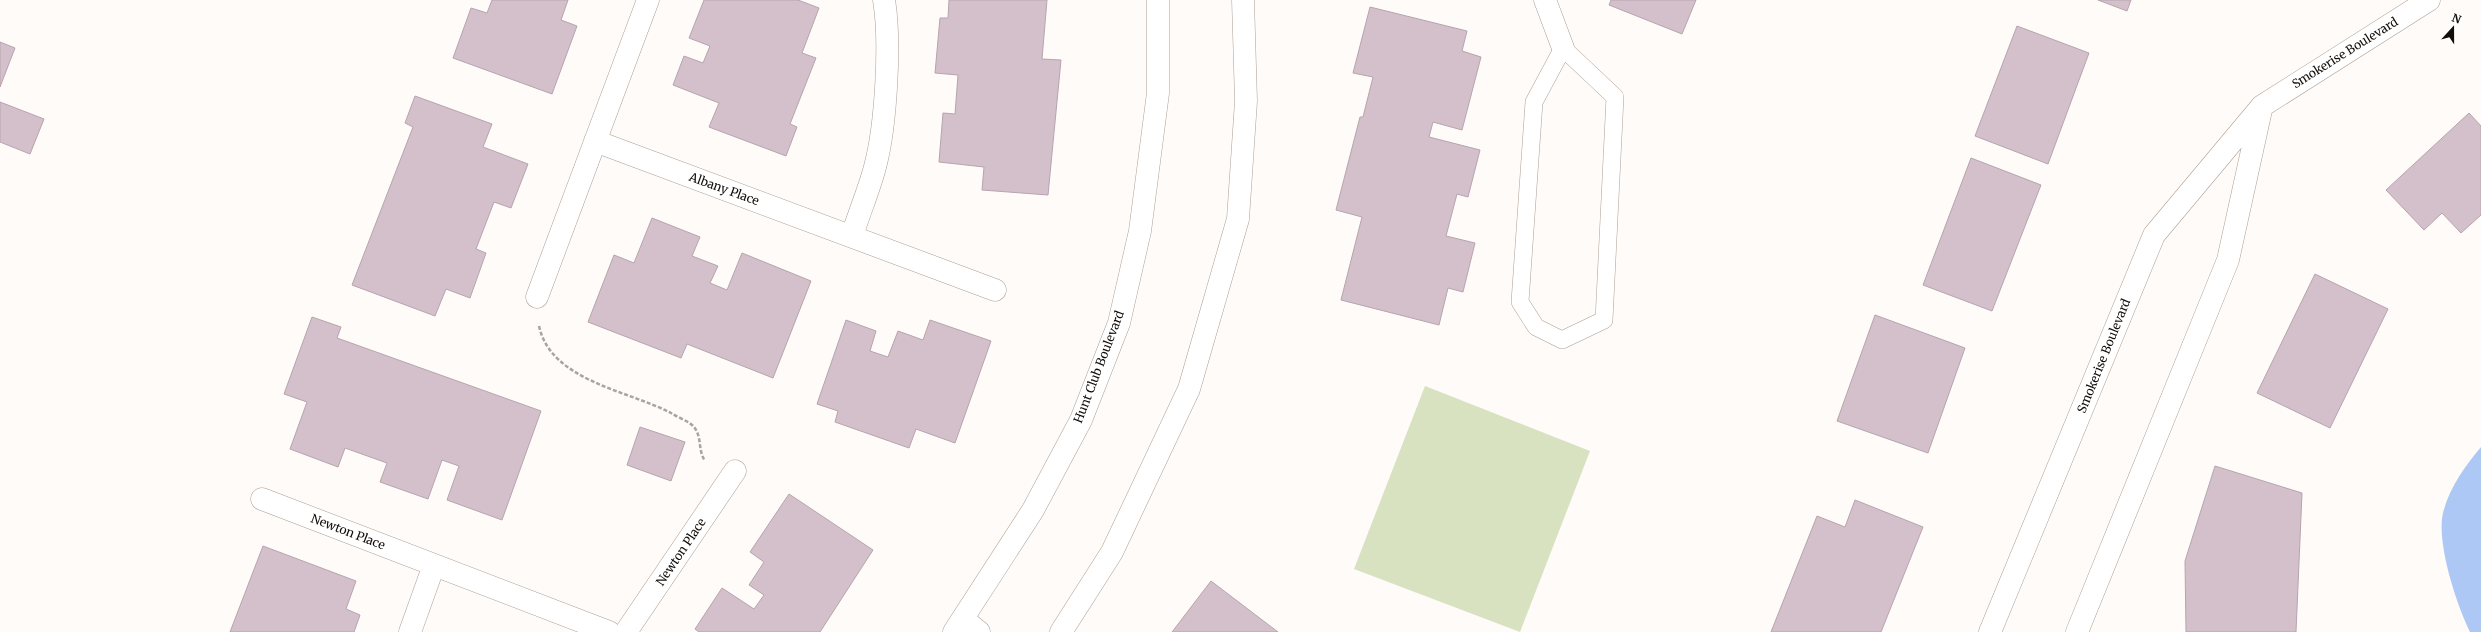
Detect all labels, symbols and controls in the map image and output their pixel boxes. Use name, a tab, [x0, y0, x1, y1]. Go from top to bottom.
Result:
north arrow	[2433, 8, 2473, 48]
text: N	[2450, 11, 2463, 27]
street label: Smokerise Boulevard	[2289, 14, 2400, 91]
street label: Albany Place	[686, 169, 761, 208]
street label: Smokerise Boulevard	[2074, 296, 2133, 415]
street label: Hunt Club Boulevard	[1070, 308, 1127, 425]
street label: Newton Place	[309, 511, 387, 553]
street label: Newton Place	[653, 515, 709, 588]

